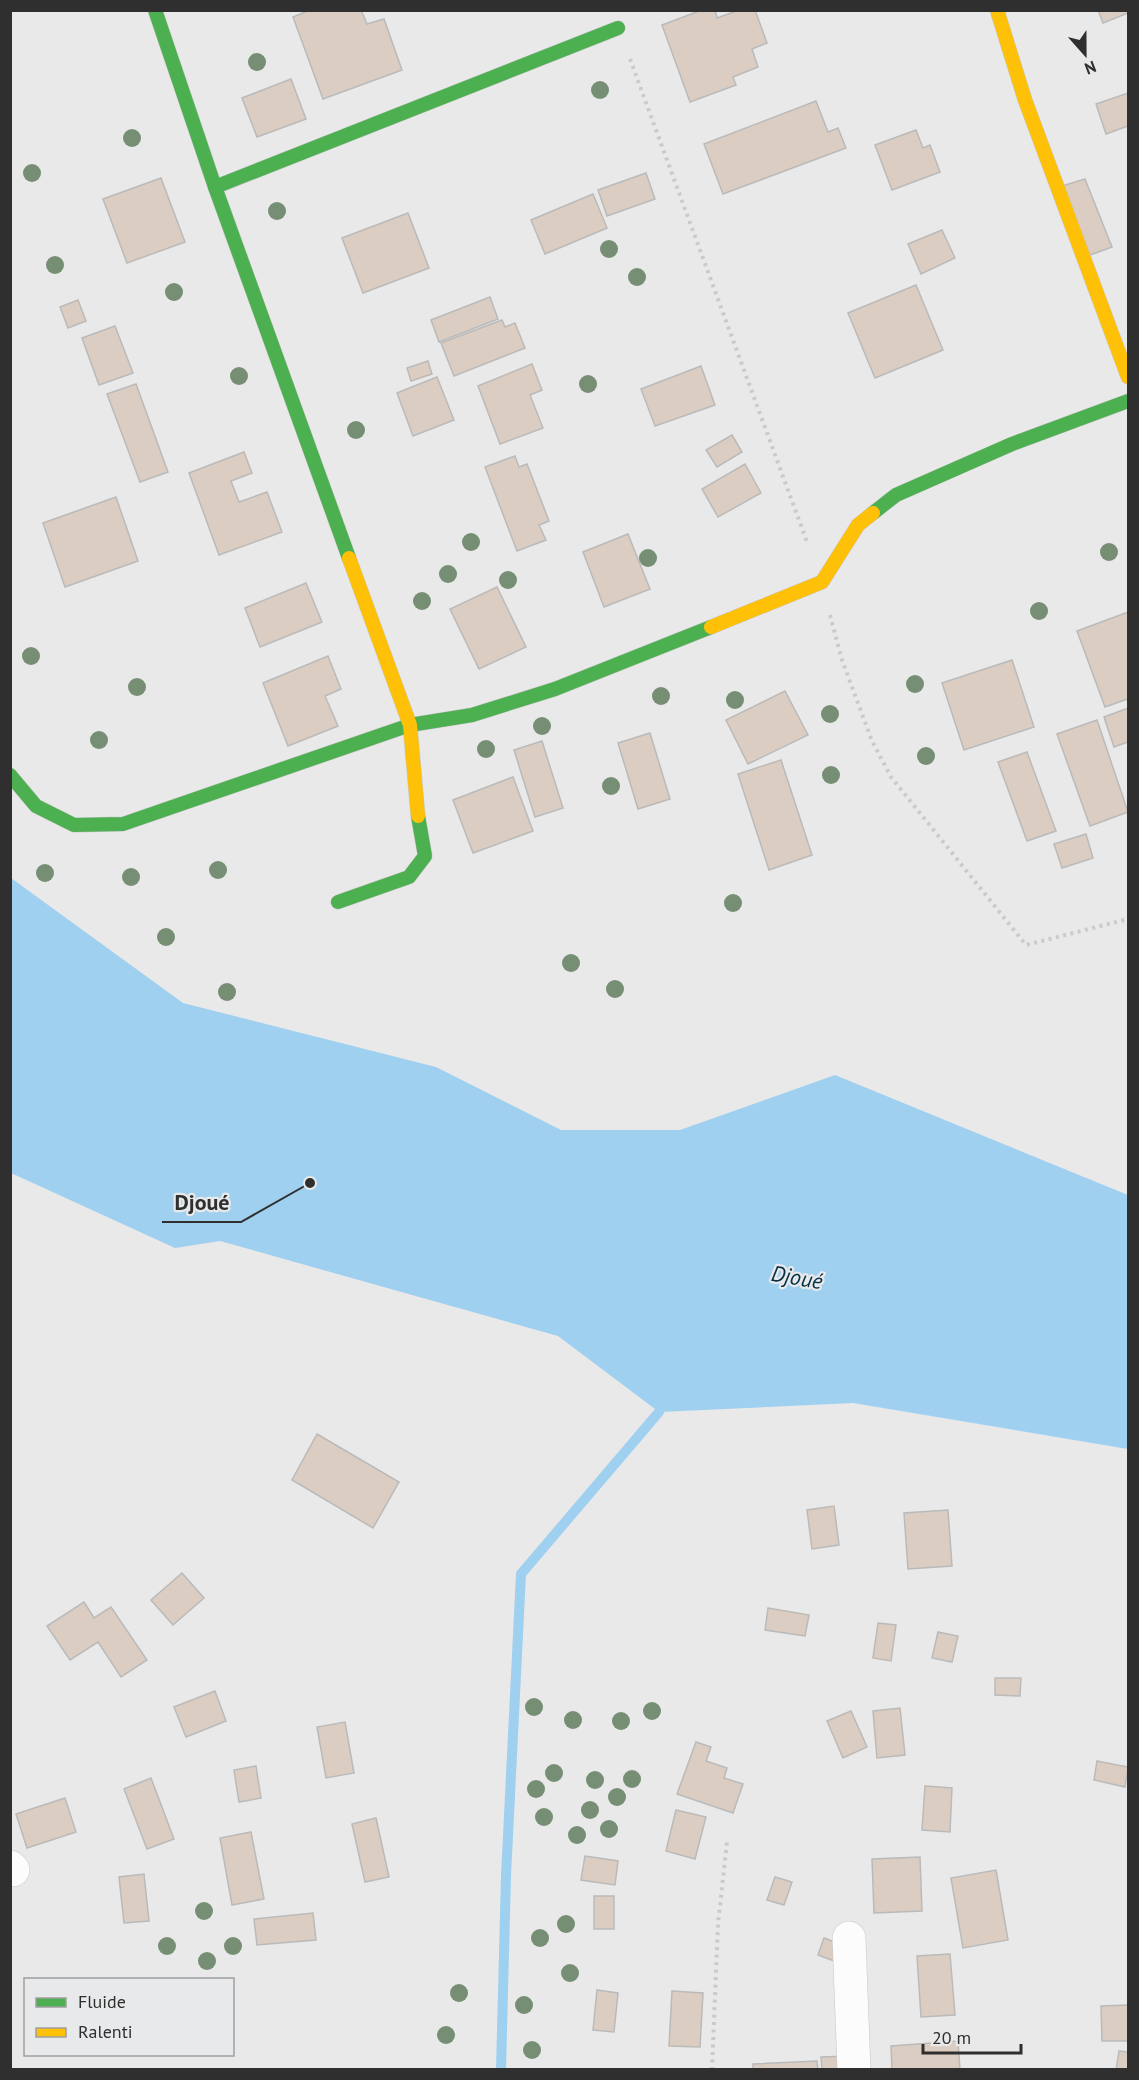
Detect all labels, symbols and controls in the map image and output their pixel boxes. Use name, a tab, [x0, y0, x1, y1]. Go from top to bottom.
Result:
north arrow	[1055, 24, 1115, 84]
text: N	[1082, 57, 1099, 79]
callout: Djoué	[162, 1182, 241, 1222]
text: Djoué	[175, 1188, 229, 1216]
water label: Djoué	[769, 1259, 826, 1295]
legend	[24, 1978, 234, 2056]
text: Fluide	[78, 1990, 126, 2013]
scale bar	[923, 2017, 1020, 2055]
text: Ralenti	[78, 2020, 133, 2043]
text: 20 m	[932, 2026, 971, 2049]

